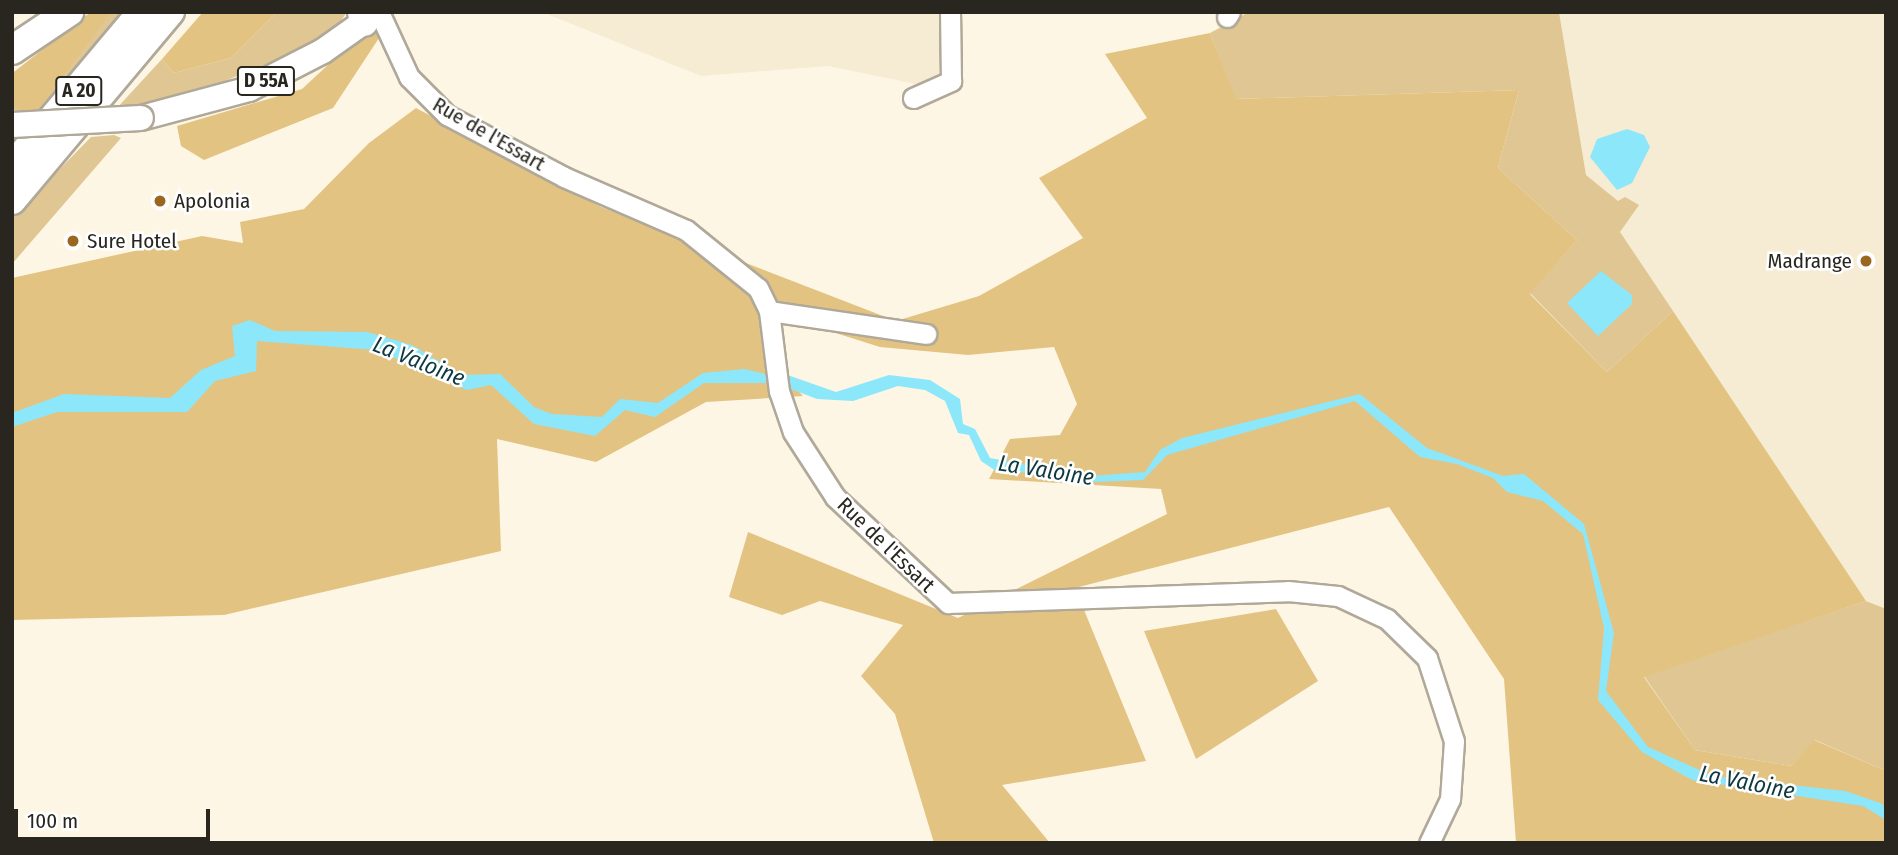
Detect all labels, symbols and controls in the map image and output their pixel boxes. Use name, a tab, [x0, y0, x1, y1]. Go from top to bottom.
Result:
road number: D 55A	[236, 66, 296, 96]
road number: A 20	[55, 76, 104, 106]
street label: Rue de l'Essart	[428, 92, 550, 176]
place label: Apolonia	[174, 188, 250, 214]
marker: Apolonia	[152, 193, 168, 209]
place label: Sure Hotel	[87, 228, 177, 254]
marker: Sure Hotel	[65, 233, 81, 249]
place label: Madrange	[1768, 248, 1852, 274]
marker: Madrange	[1858, 253, 1874, 269]
water label: La Valoine	[369, 330, 469, 392]
water label: La Valoine	[996, 449, 1096, 491]
street label: Rue de l'Essart	[832, 492, 940, 598]
water label: La Valoine	[1697, 759, 1797, 805]
scale bar	[18, 796, 214, 840]
text: 100 m	[27, 808, 78, 834]

